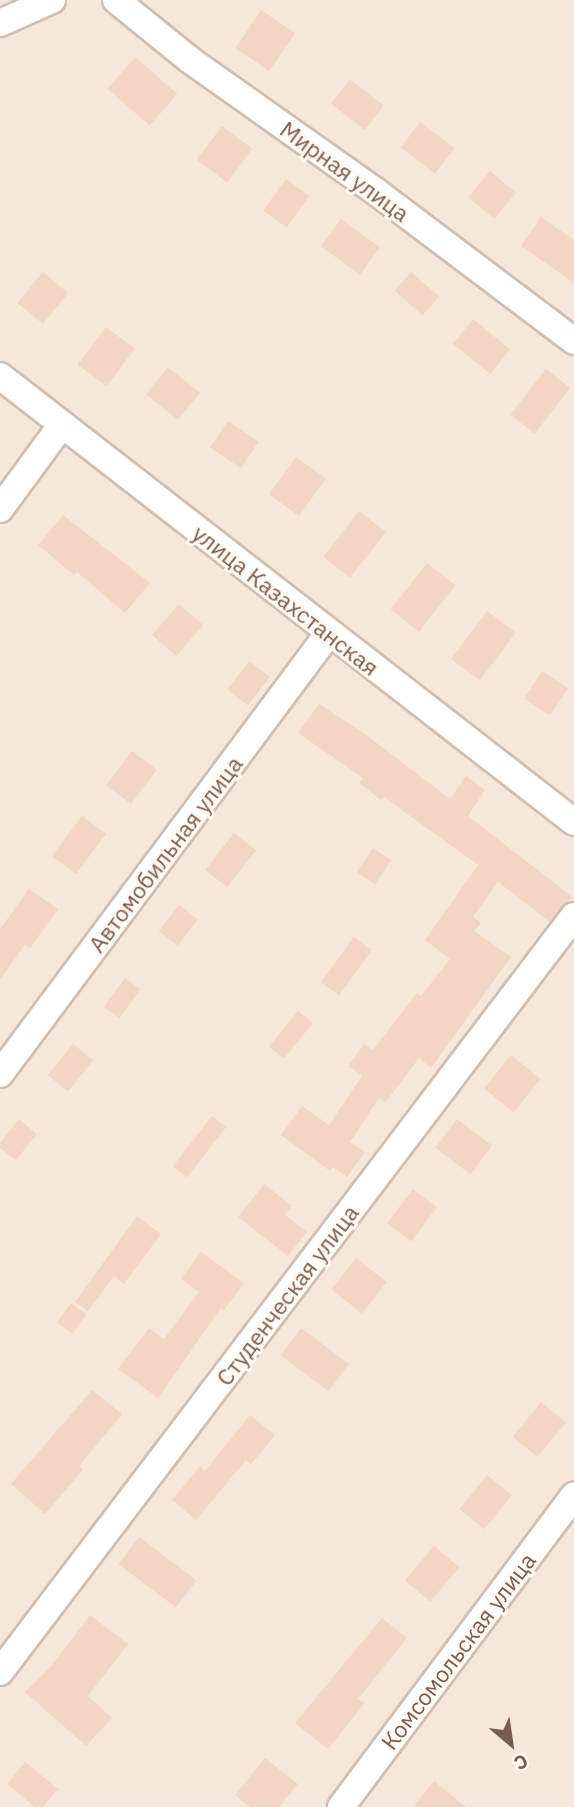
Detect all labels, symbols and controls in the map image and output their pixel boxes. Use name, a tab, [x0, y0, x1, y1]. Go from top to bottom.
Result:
street label: Мирная улица	[275, 115, 415, 227]
street label: улица Казахстанская	[188, 519, 384, 681]
street label: Автомобильная улица	[82, 750, 248, 958]
street label: Студенческая улица	[210, 1199, 364, 1391]
street label: Комсомольская улица	[375, 1547, 541, 1755]
north arrow	[476, 1709, 546, 1779]
text: С	[510, 1749, 532, 1776]

